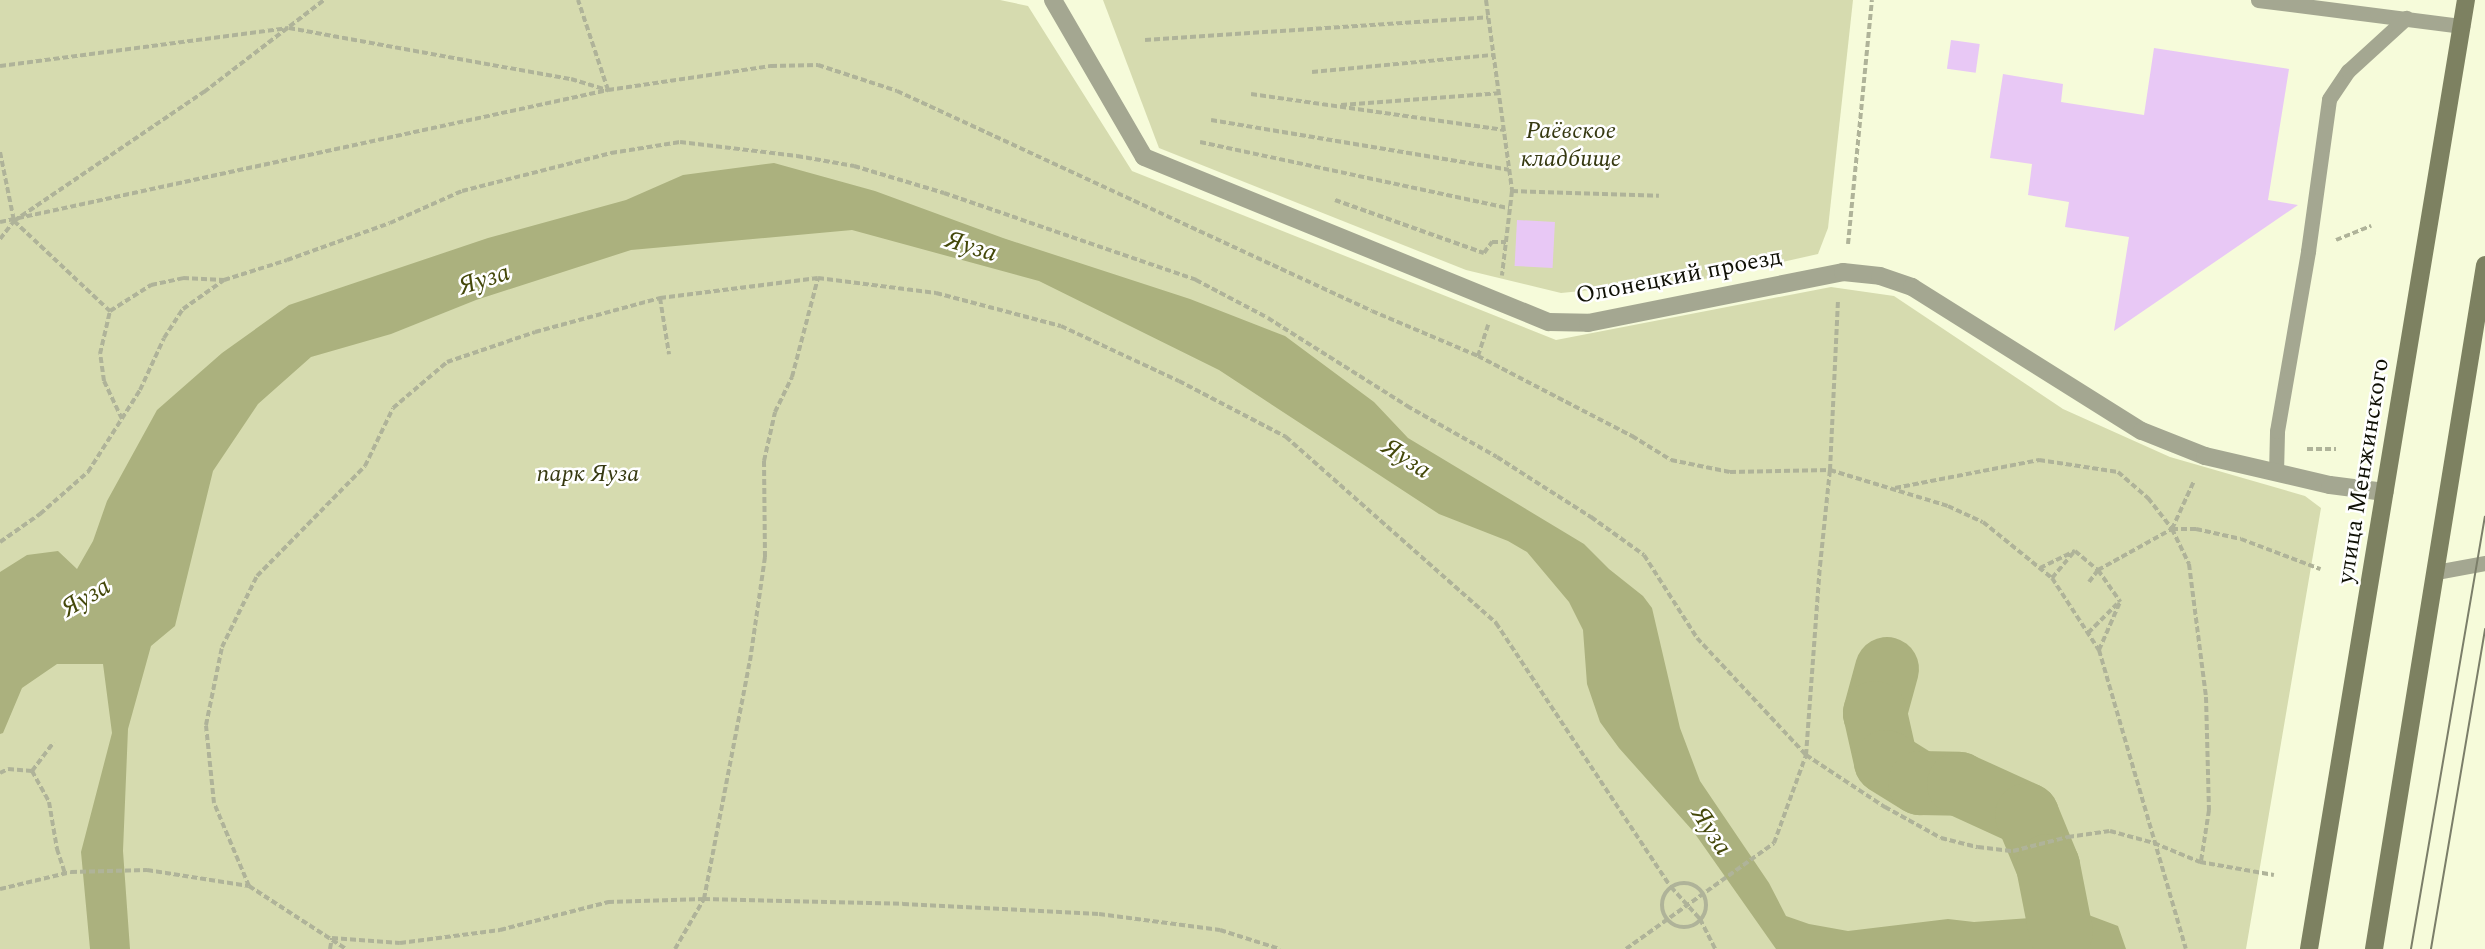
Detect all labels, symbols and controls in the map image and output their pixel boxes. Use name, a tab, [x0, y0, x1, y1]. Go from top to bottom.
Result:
park label: Раёвское кладбище	[1521, 118, 1621, 174]
water label: Яуза	[941, 224, 1001, 270]
street label: Олонецкий проезд	[1574, 243, 1784, 311]
water label: Яуза	[454, 257, 514, 303]
street label: улица Менжинского	[2332, 356, 2396, 586]
water label: Яуза	[1375, 432, 1437, 486]
park label: парк Яуза	[537, 461, 639, 489]
water label: Яуза	[55, 571, 117, 625]
water label: Яуза	[1684, 800, 1738, 862]

